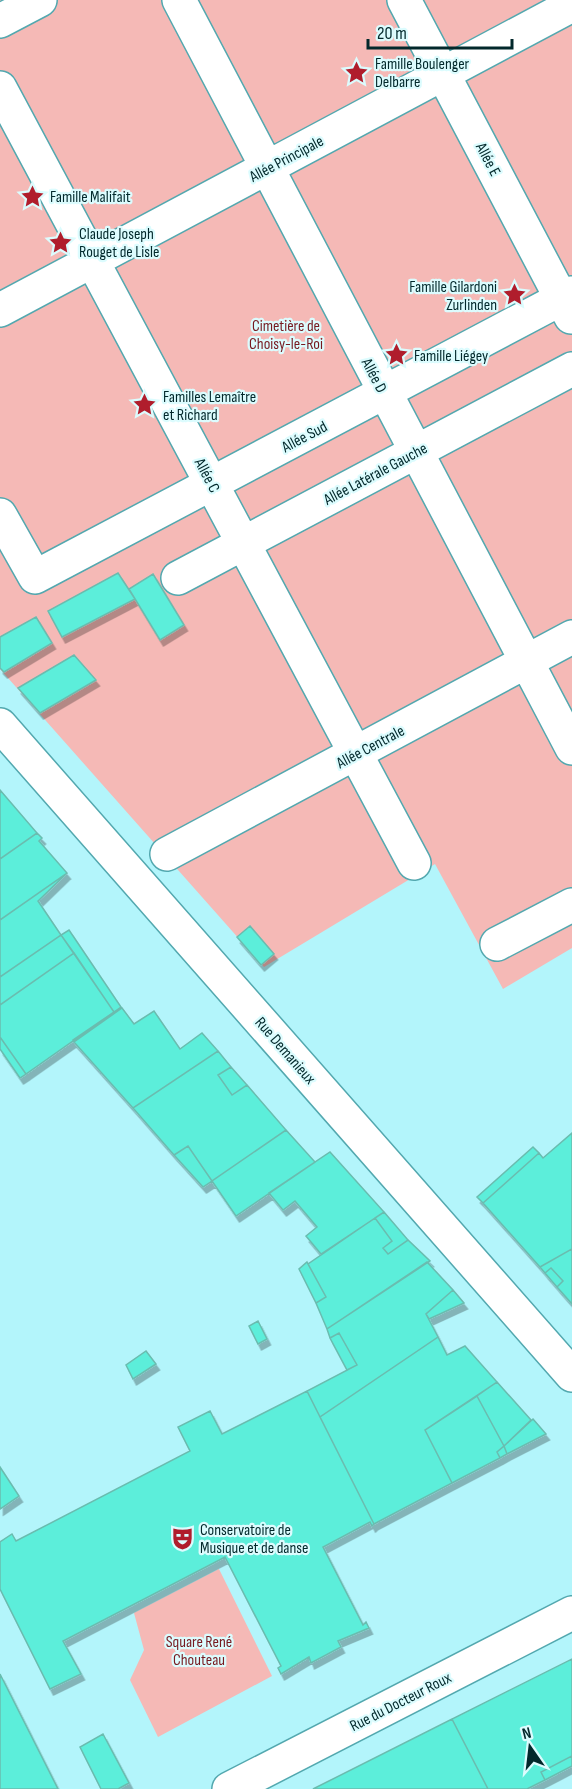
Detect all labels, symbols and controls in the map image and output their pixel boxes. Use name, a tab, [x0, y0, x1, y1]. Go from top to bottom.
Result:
scale bar	[368, 12, 512, 50]
text: 20 m	[377, 23, 407, 44]
place label: Famille Boulenger Delbarre	[375, 55, 470, 92]
place icon: Famille Boulenger Delbarre	[344, 59, 370, 85]
street label: Allée Principale	[246, 132, 327, 187]
street label: Allée E	[471, 139, 504, 180]
place icon: Famille Malifait	[19, 183, 45, 209]
place label: Famille Malifait	[50, 188, 131, 207]
place label: Claude Joseph Rouget de Lisle	[79, 225, 159, 262]
place icon: Claude Joseph Rouget de Lisle	[48, 229, 74, 255]
place label: Famille Gilardoni Zurlinden	[409, 278, 497, 315]
place icon: Famille Gilardoni Zurlinden	[502, 282, 528, 308]
park label: Cimetière de Choisy-le-Roi	[249, 317, 323, 354]
place icon: Famille Liégey	[383, 342, 409, 368]
place label: Famille Liégey	[414, 347, 488, 366]
street label: Allée D	[356, 354, 391, 396]
place label: Familles Lemaître et Richard	[163, 388, 256, 425]
place icon: Familles Lemaître et Richard	[132, 392, 158, 418]
street label: Allée Sud	[278, 418, 331, 458]
street label: Allée Latérale Gauche	[320, 439, 431, 510]
street label: Allée C	[189, 454, 224, 496]
street label: Allée Centrale	[333, 722, 408, 774]
street label: Rue Demanieux	[251, 1014, 319, 1088]
place label: Conservatoire de Musique et de danse	[200, 1521, 309, 1558]
theatre icon: Conservatoire de Musique et de danse	[169, 1525, 195, 1551]
park label: Square René Chouteau	[166, 1633, 232, 1670]
street label: Rue du Docteur Roux	[347, 1669, 455, 1736]
north arrow	[500, 1717, 560, 1777]
text: N	[520, 1724, 533, 1744]

